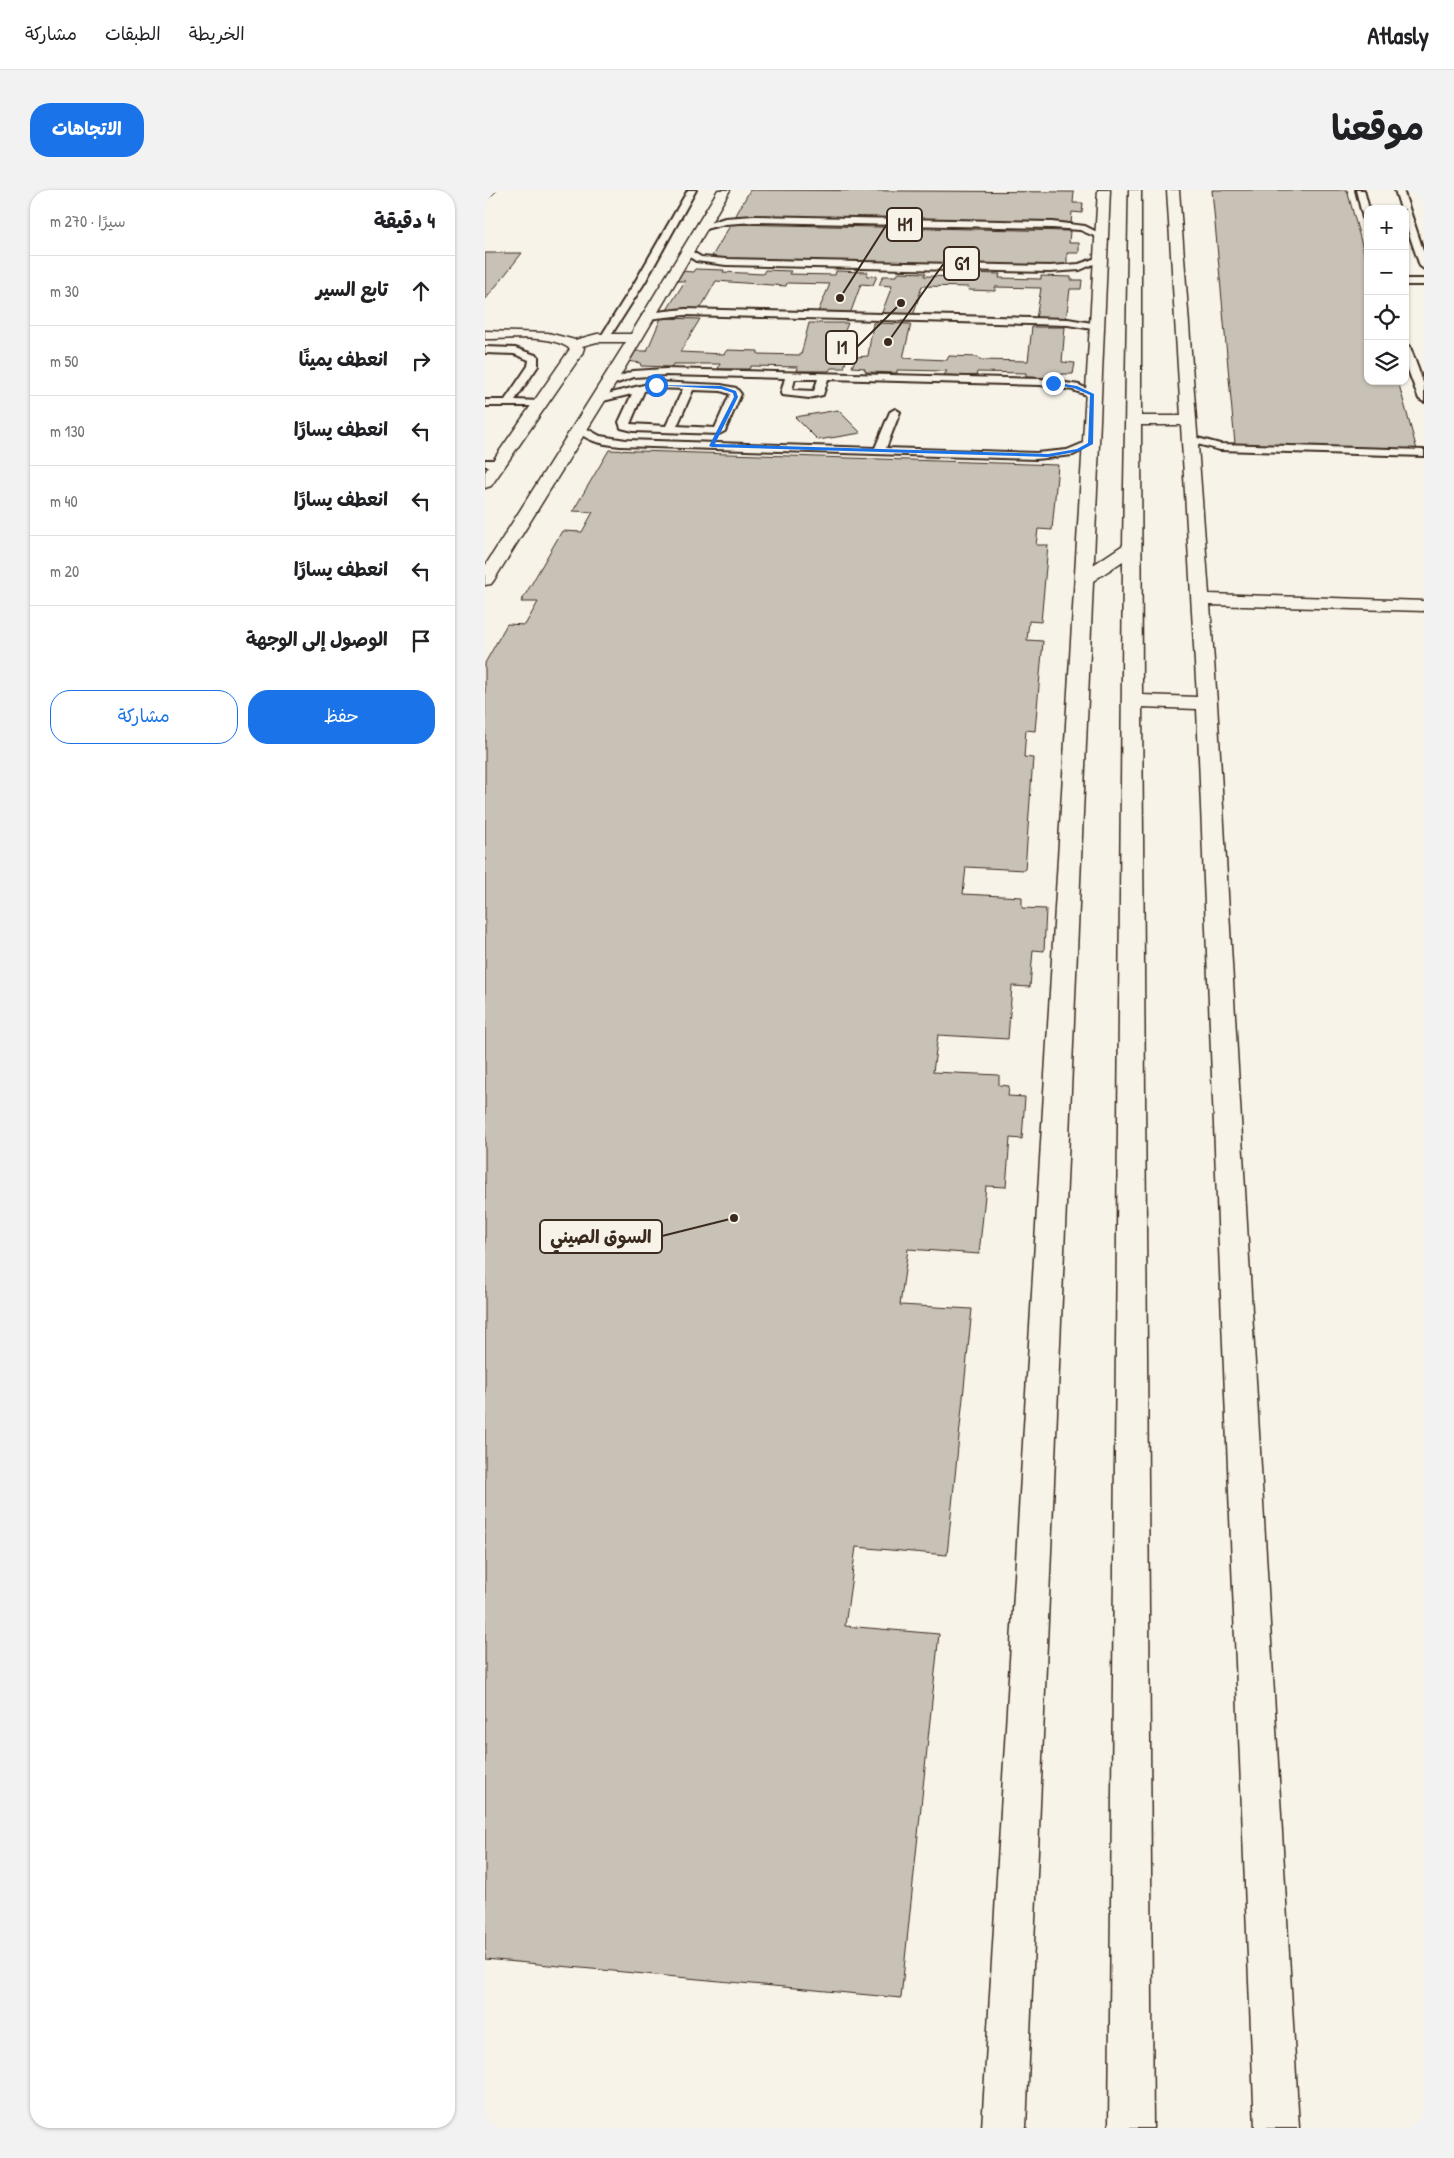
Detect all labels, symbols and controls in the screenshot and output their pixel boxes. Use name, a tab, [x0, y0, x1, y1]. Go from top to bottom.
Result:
text: Atlasly	[1367, 19, 1429, 51]
text: مشاركة	[25, 21, 77, 46]
text: الطبقات	[105, 21, 161, 46]
text: الخريطة	[189, 21, 245, 46]
button: الاتجاهات	[30, 103, 144, 157]
text: موقعنا	[1331, 104, 1424, 151]
map controls	[1364, 205, 1409, 385]
button: +	[1364, 205, 1409, 250]
text: 4 دقيقة	[374, 206, 435, 235]
callout: H1	[887, 208, 922, 241]
text: سيرًا · 270 m	[50, 210, 126, 232]
text: H1	[898, 212, 913, 237]
callout: G1	[944, 247, 979, 280]
button: −	[1364, 250, 1409, 295]
text: G1	[954, 251, 970, 276]
text: تابع السير	[316, 276, 388, 302]
icon: ahead	[407, 277, 435, 305]
text: 30 m	[50, 280, 79, 302]
button: locate	[1364, 295, 1409, 340]
callout: I1	[826, 331, 857, 364]
text: I1	[837, 335, 848, 360]
button: layers	[1364, 340, 1409, 385]
text: انعطف يمينًا	[299, 346, 388, 372]
icon: right	[407, 347, 435, 375]
text: 50 m	[50, 350, 79, 372]
route end	[1042, 372, 1065, 395]
route start	[645, 374, 668, 397]
text: انعطف يسارًا	[294, 416, 388, 442]
icon: left	[407, 417, 435, 445]
text: 130 m	[50, 420, 85, 442]
text: انعطف يسارًا	[294, 486, 388, 512]
icon: left	[407, 487, 435, 515]
text: 40 m	[50, 490, 78, 512]
text: انعطف يسارًا	[294, 556, 388, 582]
icon: left	[407, 557, 435, 585]
text: 20 m	[50, 560, 79, 582]
text: الوصول إلى الوجهة	[246, 626, 388, 652]
icon: arrive	[407, 627, 435, 655]
button: مشاركة	[50, 690, 238, 744]
button: حفظ	[248, 690, 435, 744]
callout: السوق الصيني	[540, 1220, 662, 1253]
text: السوق الصيني	[550, 1224, 652, 1253]

